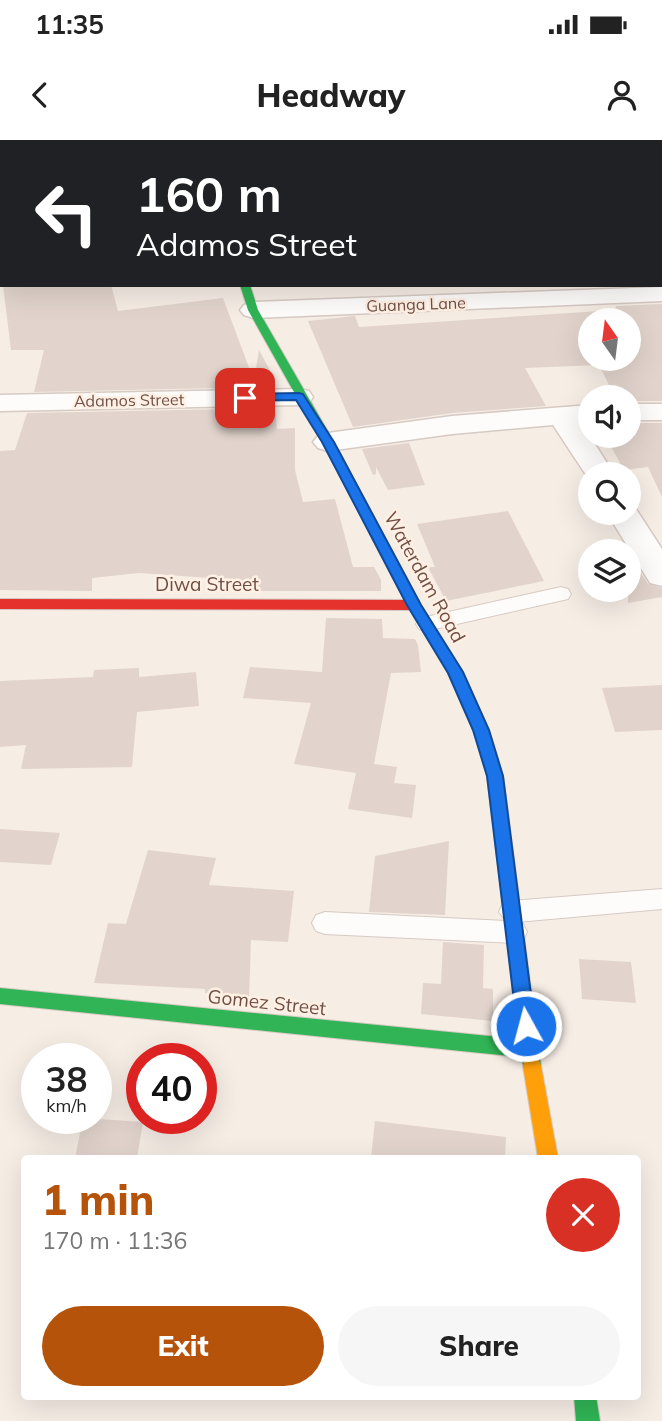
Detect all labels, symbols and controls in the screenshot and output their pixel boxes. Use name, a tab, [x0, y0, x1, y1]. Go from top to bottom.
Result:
text: 11:35	[35, 8, 104, 41]
text: Headway	[257, 75, 405, 115]
icon: back	[21, 76, 59, 114]
icon: person	[603, 76, 641, 114]
text: 160 m	[136, 163, 282, 224]
icon: left	[21, 168, 112, 259]
text: Adamos Street	[136, 224, 357, 264]
street label: Guanga Lane	[366, 292, 466, 316]
north arrow	[578, 308, 640, 371]
map controls	[578, 308, 641, 602]
pin	[215, 368, 275, 428]
icon: arrive	[226, 379, 264, 417]
button: sound	[578, 385, 641, 448]
street label: Adamos Street	[74, 389, 185, 411]
button: search	[578, 462, 641, 525]
street label: Waterdam Road	[379, 507, 471, 647]
button: layers	[578, 539, 641, 602]
street label: Diwa Street	[155, 572, 259, 596]
street label: Gomez Street	[207, 984, 328, 1020]
position arrow	[489, 989, 563, 1063]
speed limit sign: 40	[126, 1043, 217, 1134]
text: 38	[45, 1057, 88, 1101]
text: km/h	[46, 1094, 87, 1117]
text: 1 min	[42, 1173, 155, 1226]
button: close	[546, 1178, 620, 1252]
text: 170 m · 11:36	[42, 1226, 187, 1255]
button: Exit	[42, 1306, 324, 1386]
button: Share	[338, 1306, 620, 1386]

